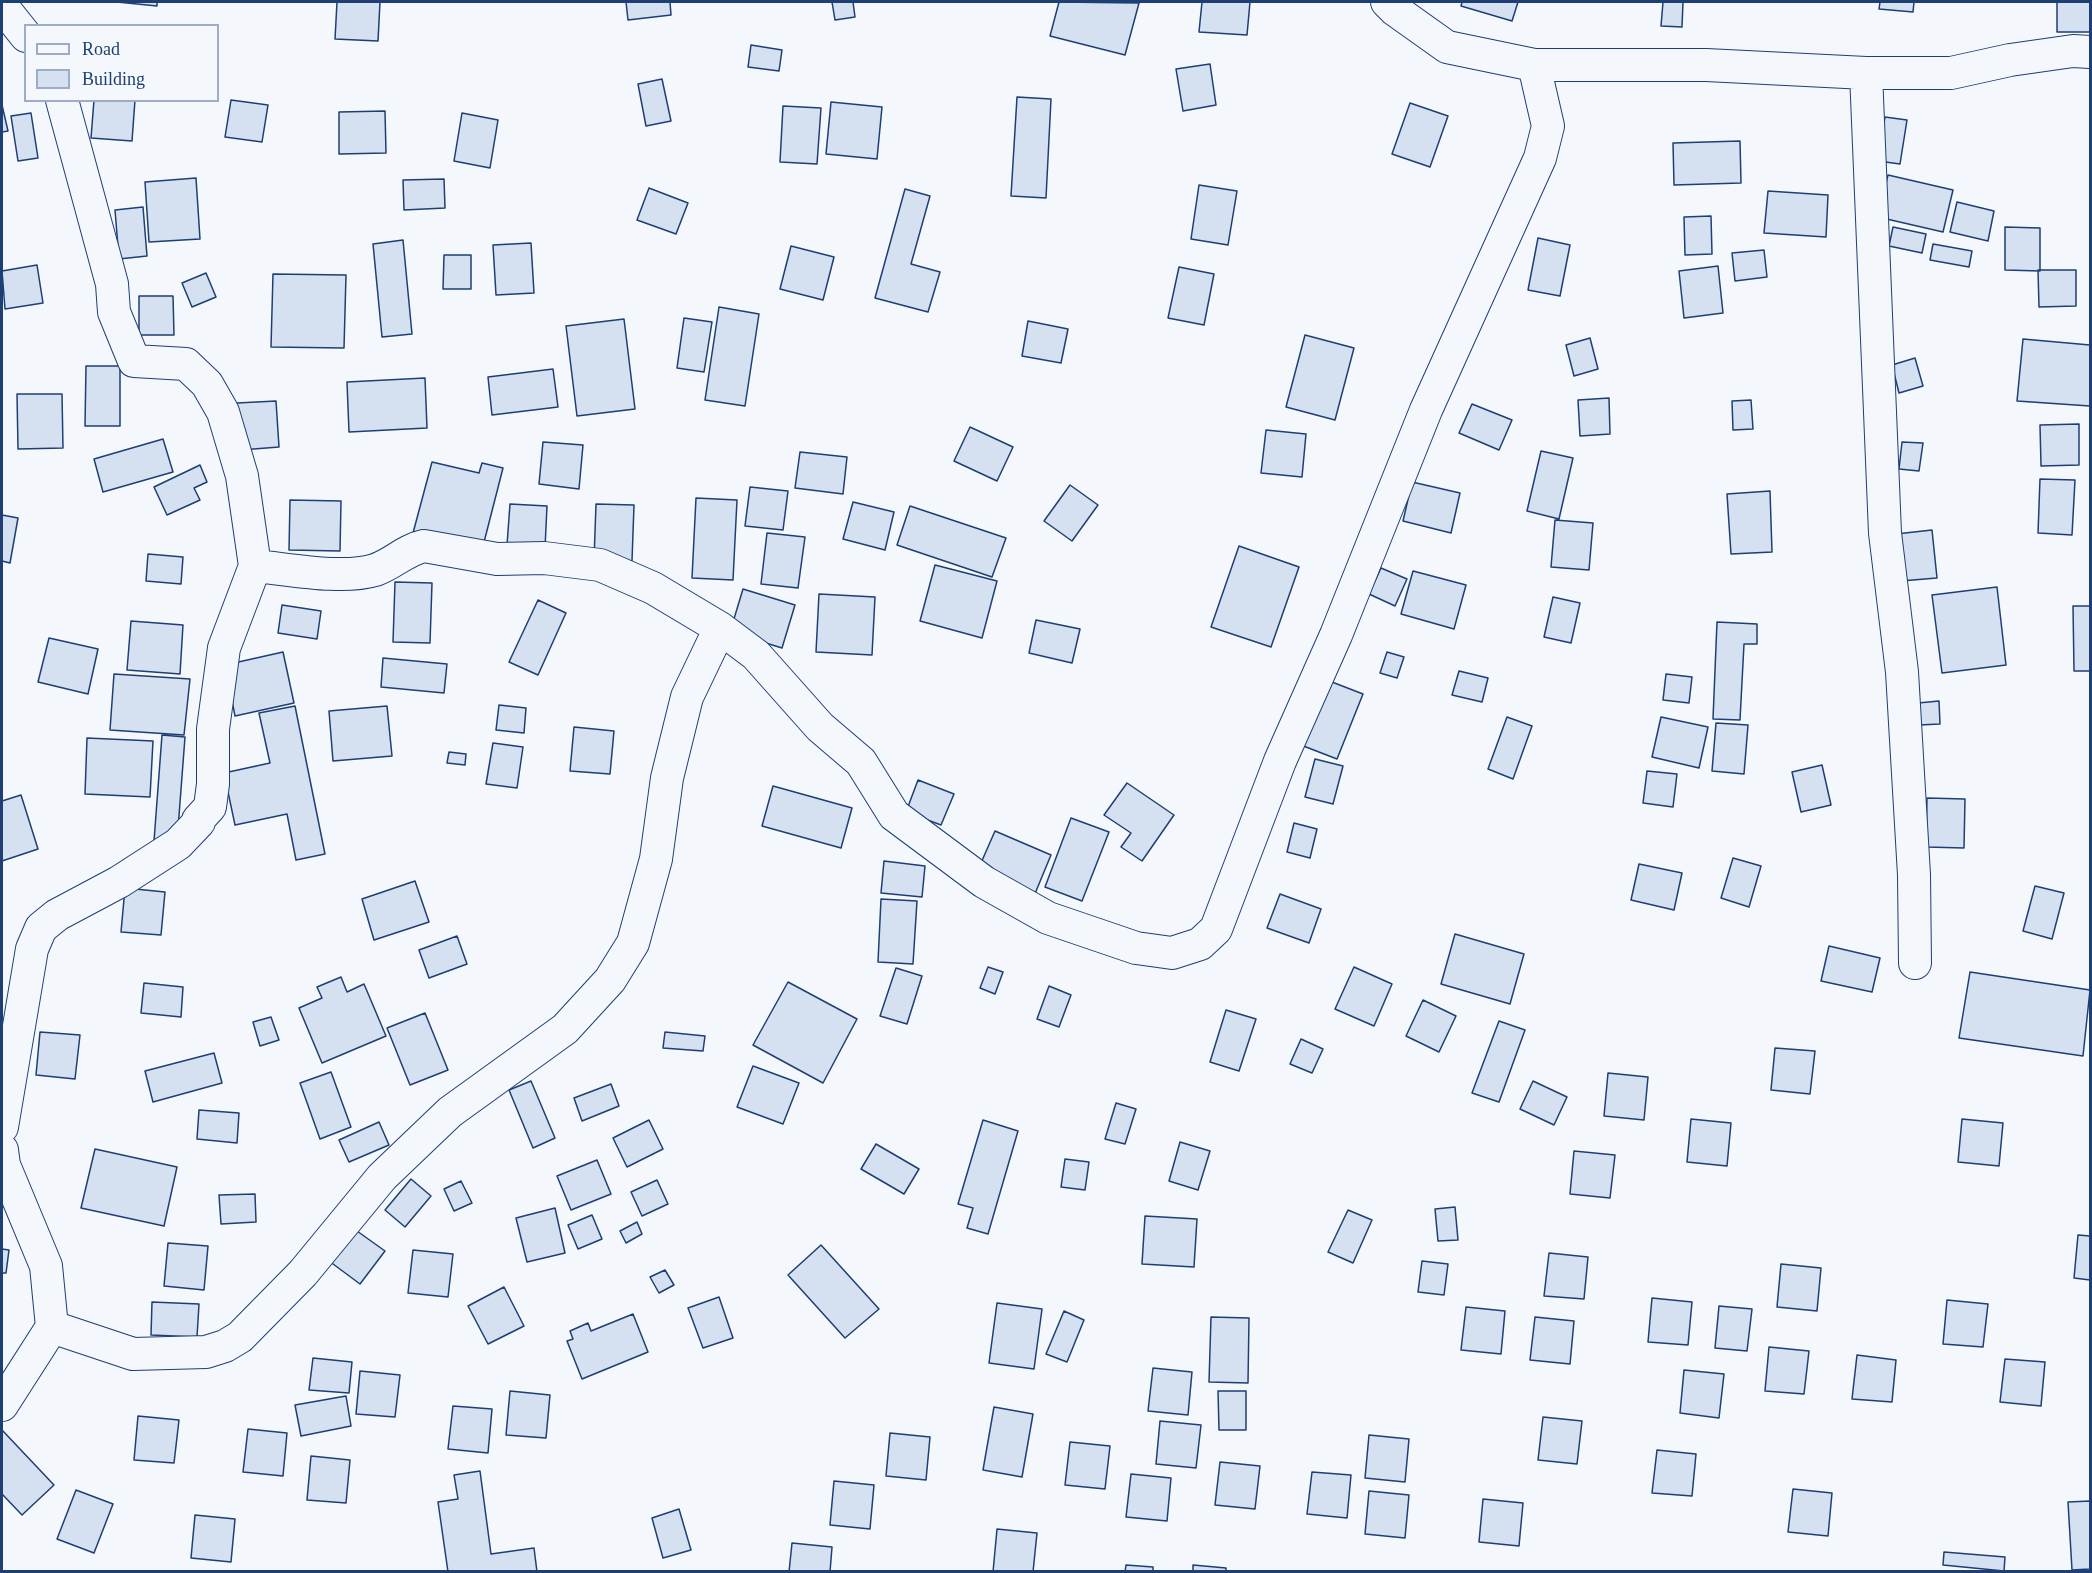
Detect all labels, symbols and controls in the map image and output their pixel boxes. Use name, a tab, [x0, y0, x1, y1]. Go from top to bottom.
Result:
legend	[24, 24, 219, 102]
text: Road	[82, 39, 120, 59]
text: Building	[82, 69, 145, 89]

